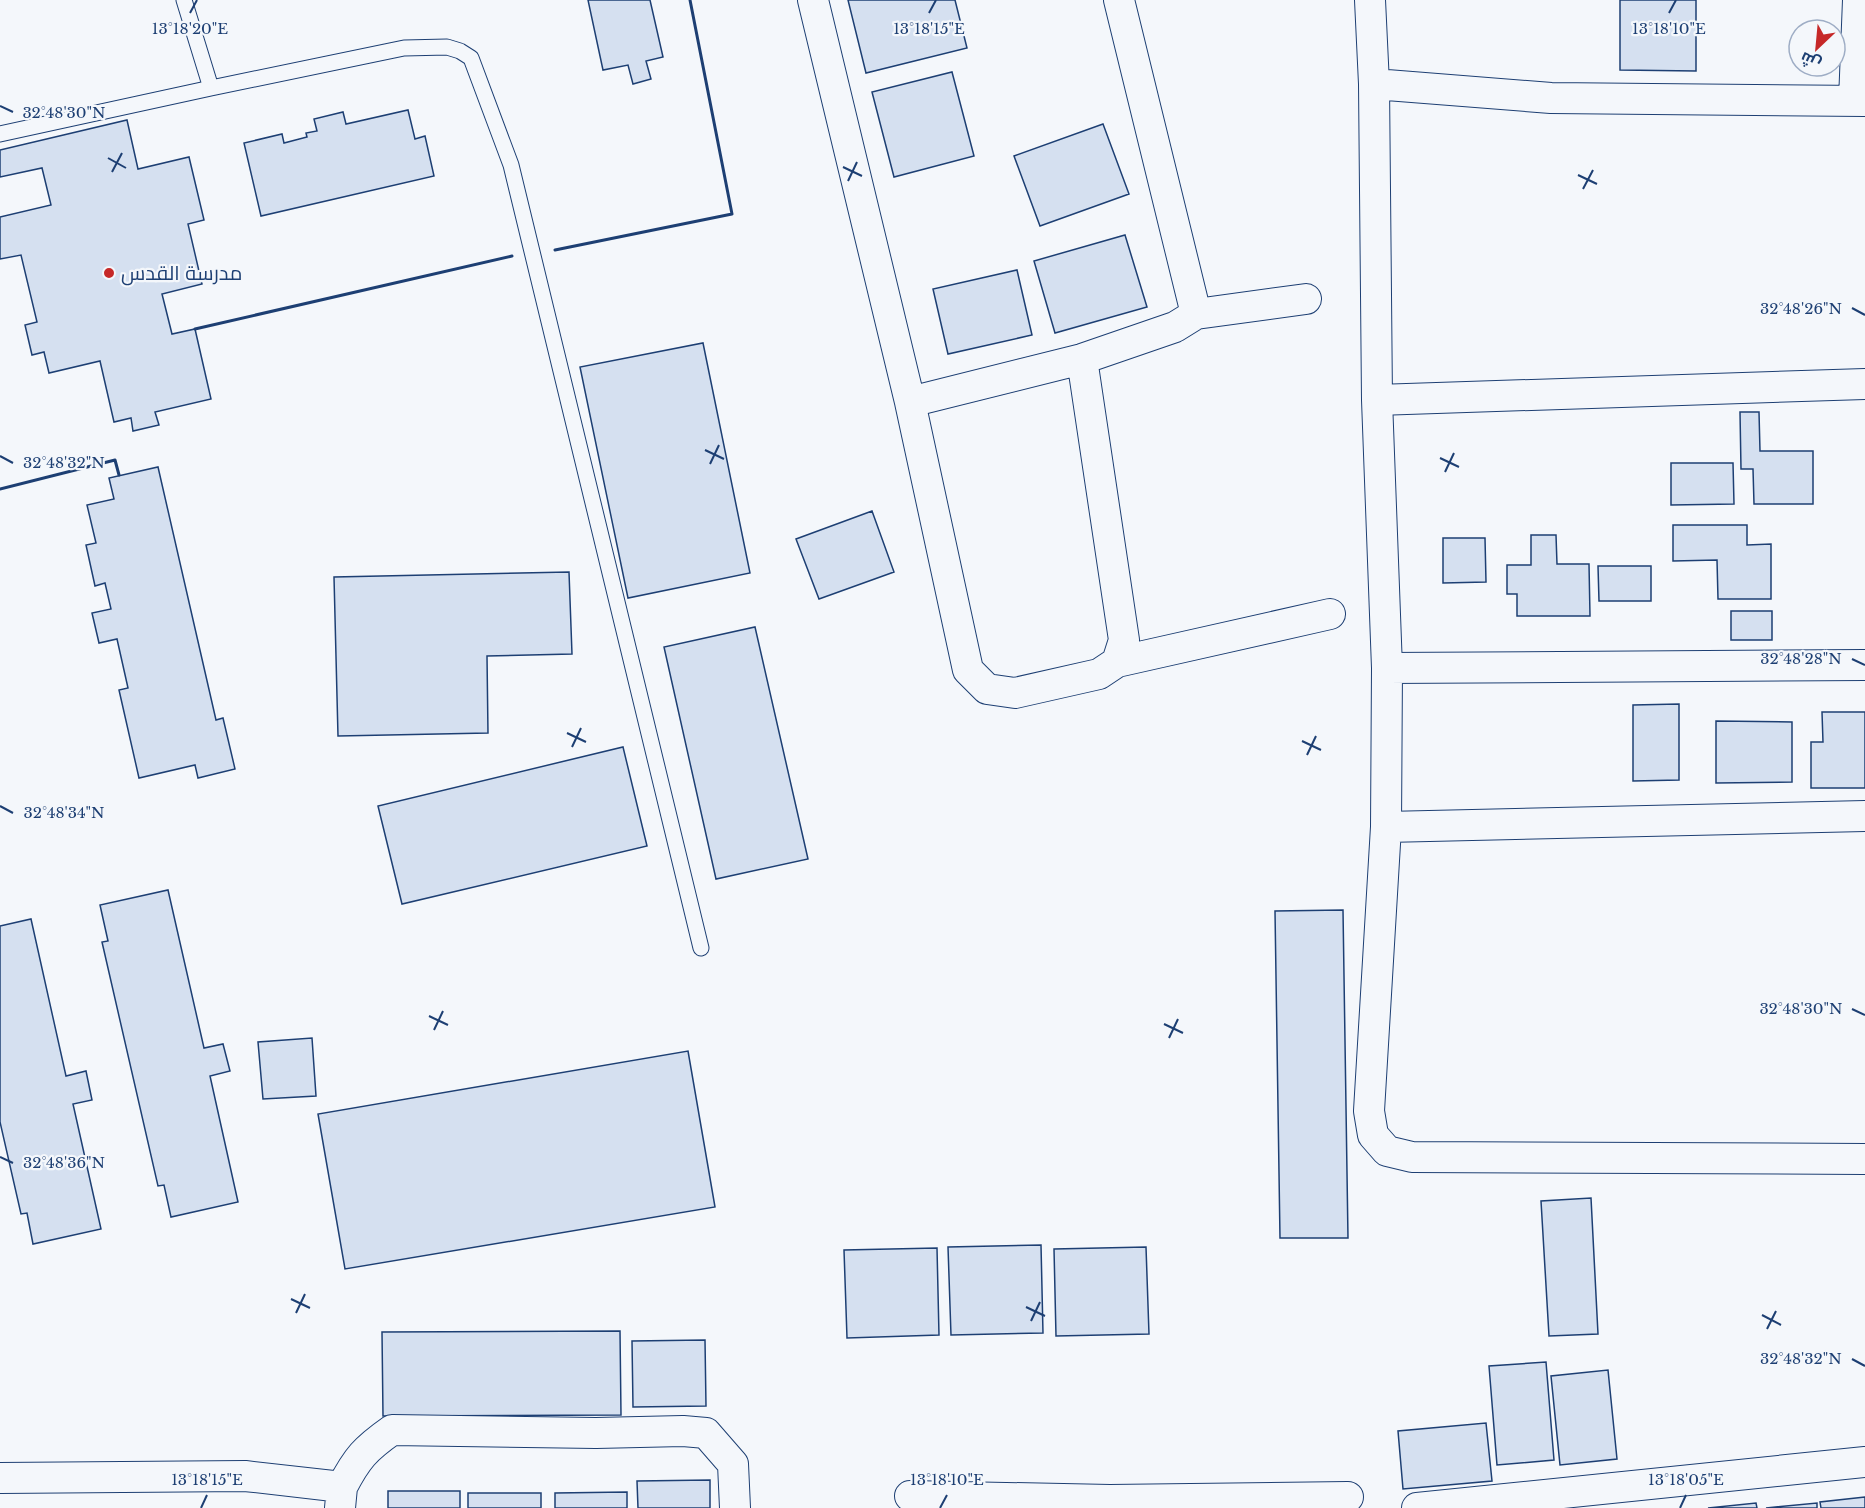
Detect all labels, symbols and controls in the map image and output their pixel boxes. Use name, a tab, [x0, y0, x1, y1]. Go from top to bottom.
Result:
north arrow	[1787, 18, 1847, 78]
text: 13°18'20"E	[152, 19, 228, 38]
text: 13°18'15"E	[893, 19, 965, 38]
text: 13°18'10"E	[1632, 19, 1706, 38]
text: ش	[1797, 48, 1824, 75]
text: 32°48'30"N	[22, 103, 106, 122]
place label: مدرسة القدس	[121, 261, 242, 286]
marker: مدرسة القدس	[102, 266, 116, 280]
text: 32°48'26"N	[1760, 299, 1842, 318]
text: 32°48'32"N	[23, 453, 105, 472]
text: 32°48'28"N	[1760, 649, 1842, 668]
text: 32°48'34"N	[23, 803, 105, 822]
text: 32°48'30"N	[1759, 999, 1843, 1018]
text: 32°48'36"N	[23, 1153, 105, 1172]
text: 32°48'32"N	[1760, 1349, 1842, 1368]
text: 13°18'15"E	[171, 1470, 243, 1489]
text: 13°18'10"E	[910, 1470, 984, 1489]
text: 13°18'05"E	[1648, 1470, 1724, 1489]

